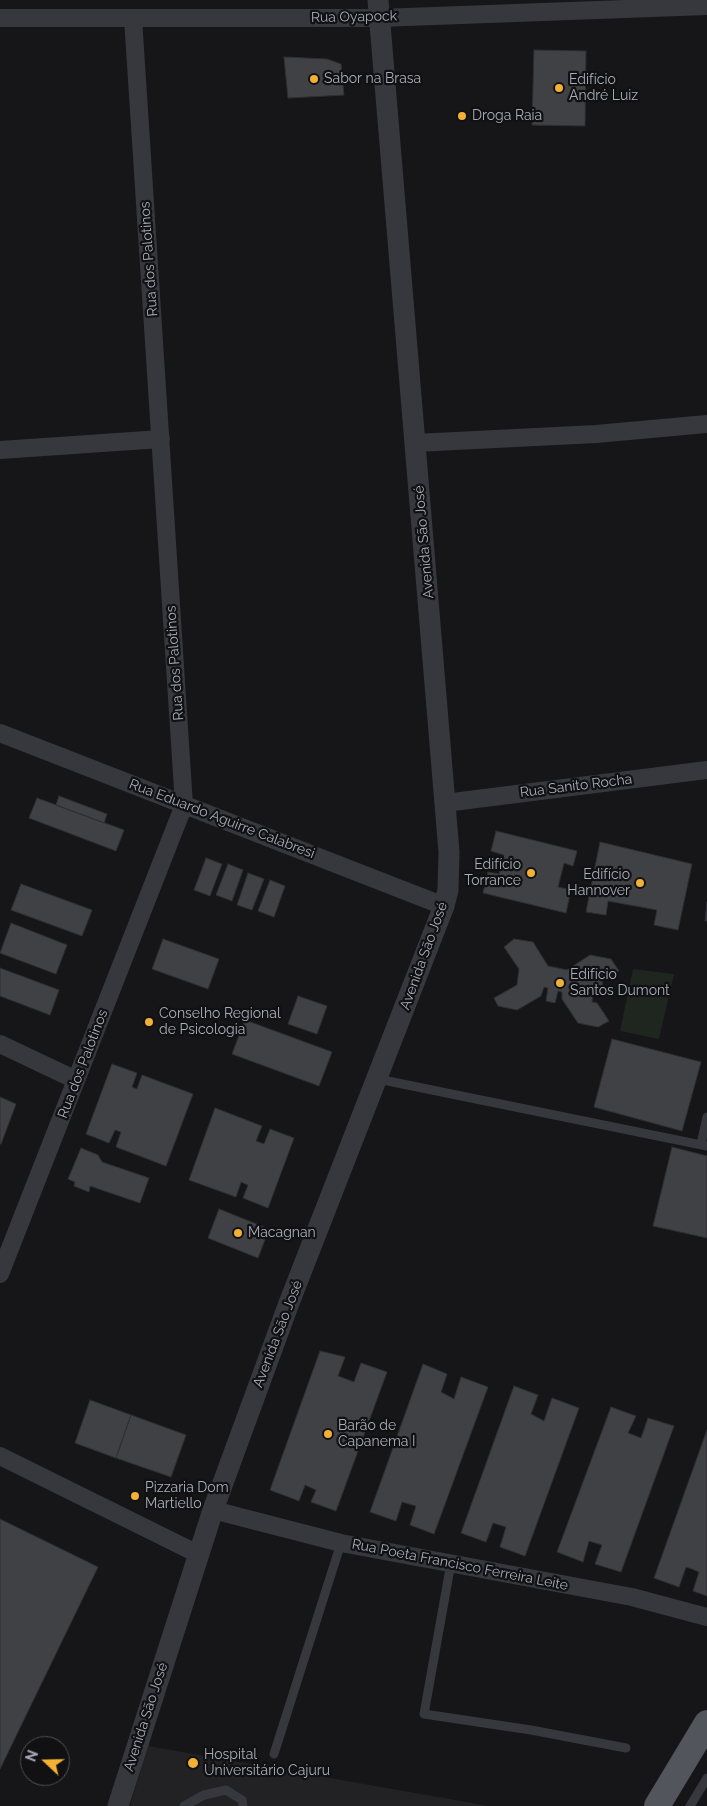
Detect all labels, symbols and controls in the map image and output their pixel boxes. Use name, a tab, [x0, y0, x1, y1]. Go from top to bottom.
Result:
street label: Rua Oyapock	[311, 8, 397, 26]
place label: Sabor na Brasa	[324, 71, 421, 87]
place label: Edifício André Luiz	[569, 72, 638, 104]
marker: Sabor na Brasa	[308, 73, 320, 85]
marker: Edifício André Luiz	[553, 82, 565, 94]
place label: Droga Raia	[472, 108, 542, 124]
marker: Droga Raia	[456, 110, 468, 122]
street label: Rua dos Palotinos	[137, 201, 161, 317]
street label: Avenida São José	[411, 485, 437, 599]
street label: Rua dos Palotinos	[163, 605, 187, 721]
street label: Rua Sanito Rocha	[519, 771, 633, 801]
street label: Rua Eduardo Aguirre Calabresi	[127, 776, 317, 862]
place label: Edifício Torrance	[464, 857, 521, 890]
marker: Edifício Torrance	[525, 867, 537, 879]
place label: Edifício Hannover	[567, 867, 630, 900]
marker: Edifício Hannover	[634, 877, 646, 889]
street label: Avenida São José	[397, 900, 451, 1012]
place label: Edifício Santos Dumont	[570, 967, 670, 1000]
marker: Edifício Santos Dumont	[554, 977, 566, 989]
place label: Conselho Regional de Psicologia	[159, 1006, 281, 1038]
street label: Rua dos Palotinos	[55, 1007, 111, 1121]
marker: Conselho Regional de Psicologia	[143, 1016, 155, 1028]
place label: Macagnan	[248, 1225, 316, 1241]
marker: Macagnan	[232, 1227, 244, 1239]
street label: Avenida São José	[250, 1278, 306, 1390]
place label: Barão de Capanema I	[338, 1418, 415, 1450]
marker: Barão de Capanema I	[322, 1428, 334, 1440]
place label: Pizzaria Dom Martiello	[145, 1480, 229, 1512]
marker: Pizzaria Dom Martiello	[129, 1490, 141, 1502]
street label: Rua Poeta Francisco Ferreira Leite	[350, 1536, 570, 1594]
street label: Avenida São José	[120, 1660, 172, 1774]
north arrow	[20, 1736, 70, 1786]
place label: Hospital Universitário Cajuru	[204, 1747, 330, 1780]
text: N	[23, 1748, 41, 1764]
marker: Hospital Universitário Cajuru	[186, 1756, 200, 1770]

